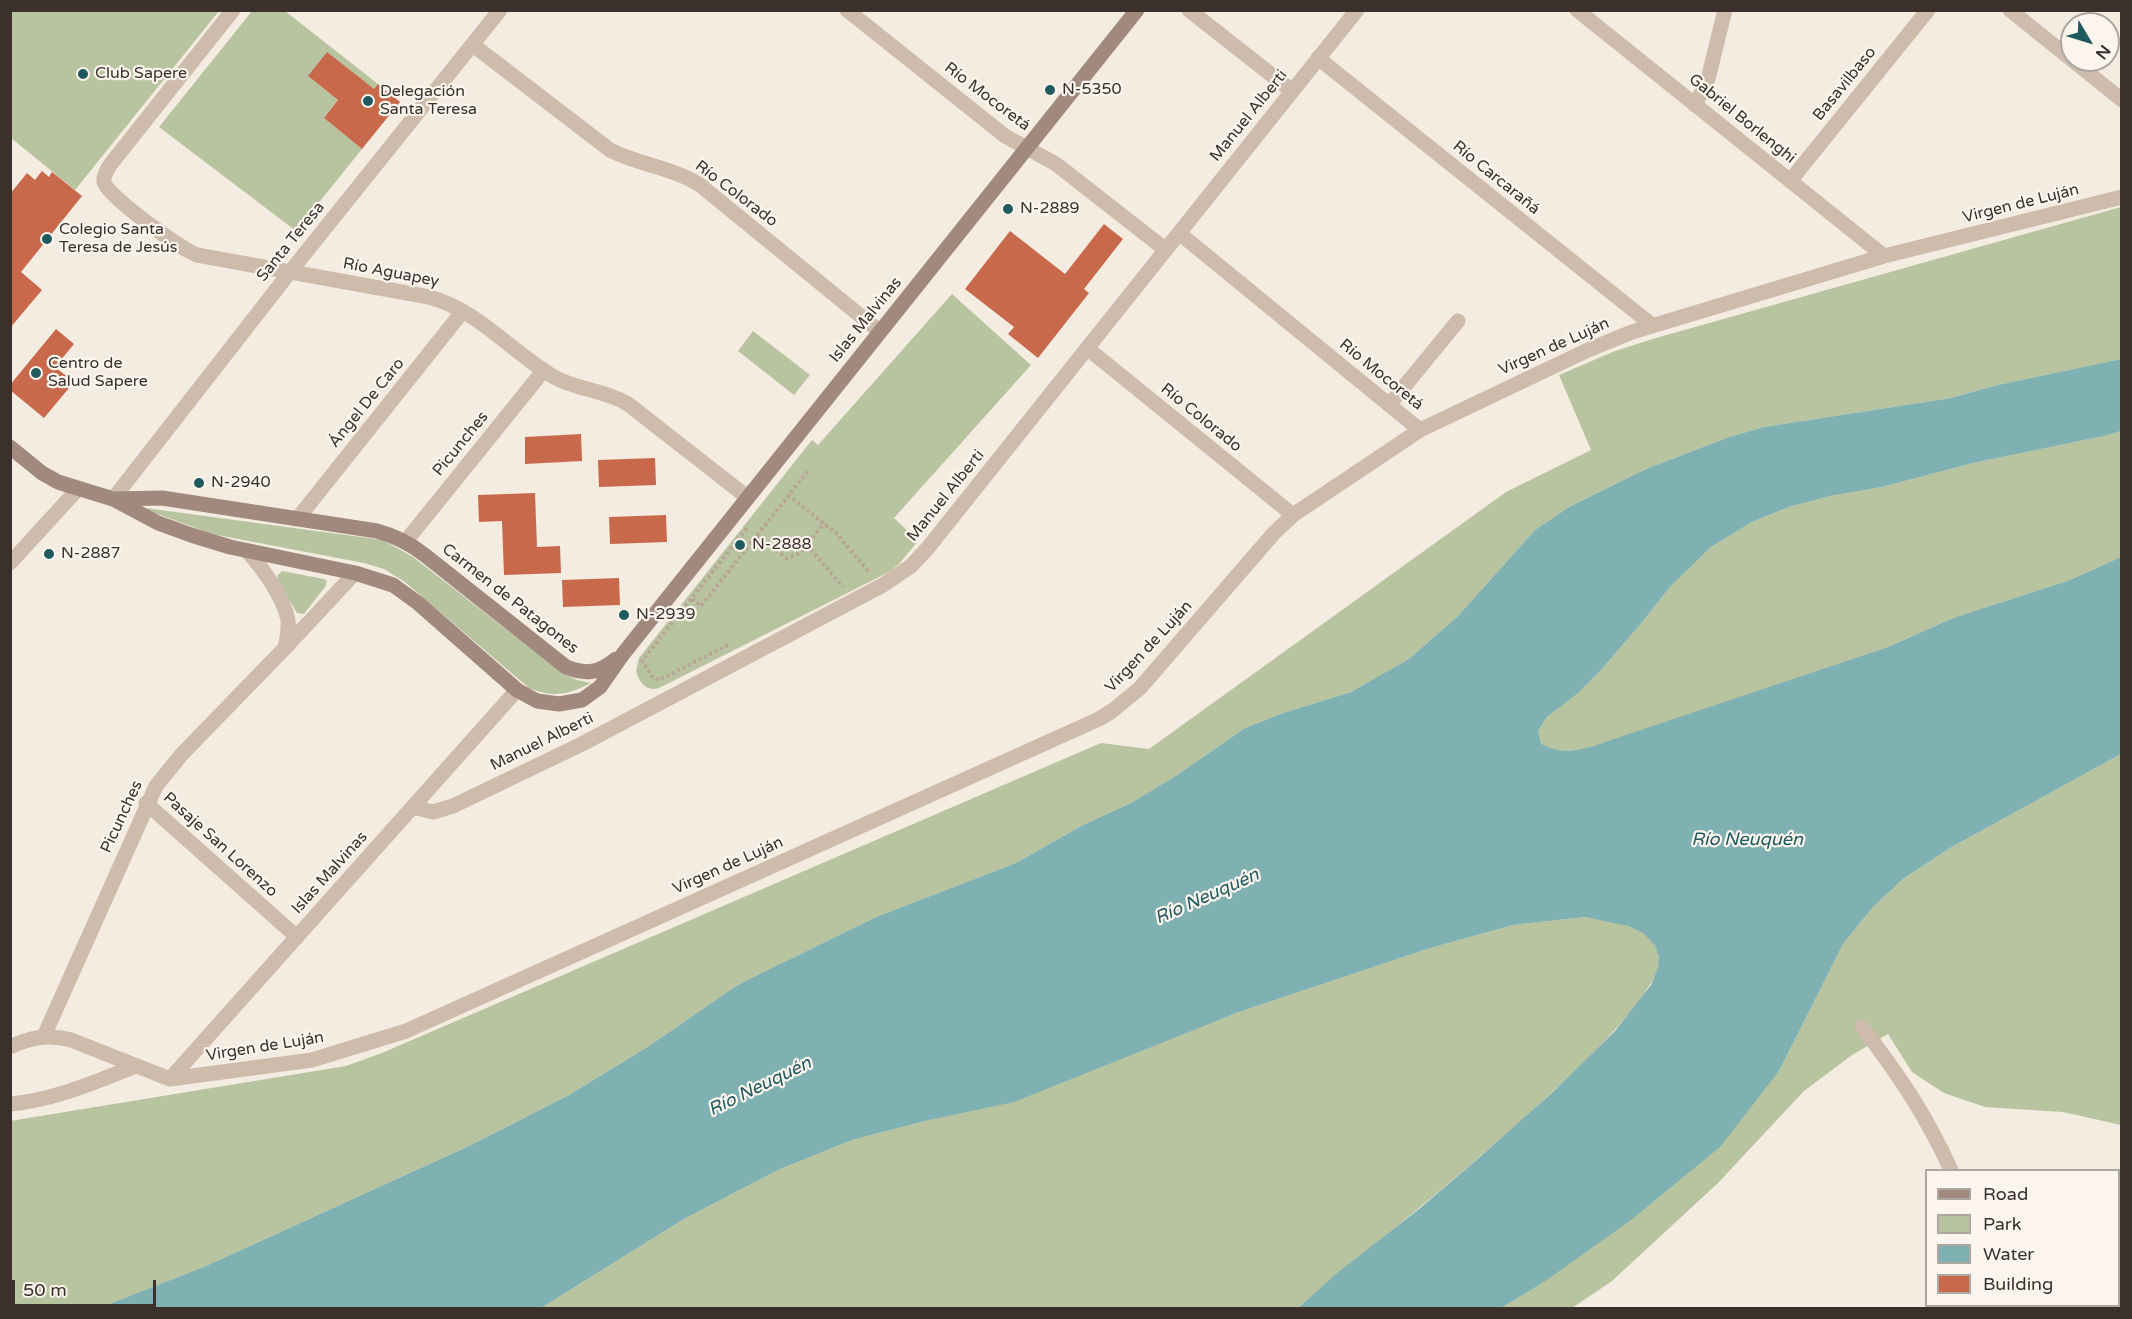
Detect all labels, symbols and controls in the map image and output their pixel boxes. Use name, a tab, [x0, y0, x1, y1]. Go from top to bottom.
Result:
north arrow	[2060, 12, 2120, 72]
text: N	[2091, 41, 2114, 63]
street label: Basavilbaso	[1809, 43, 1881, 125]
street label: Río Mocoretá	[940, 59, 1034, 135]
place label: Club Sapere	[95, 64, 187, 84]
street label: Manuel Alberti	[1206, 66, 1292, 166]
marker: Club Sapere	[76, 67, 90, 81]
street label: Gabriel Borlenghi	[1685, 70, 1799, 168]
place label: N-5350	[1062, 80, 1122, 100]
place label: Delegación Santa Teresa	[380, 82, 477, 120]
marker: N-5350	[1043, 83, 1057, 97]
marker: Delegación Santa Teresa	[361, 94, 375, 108]
street label: Río Carcarañá	[1449, 137, 1543, 219]
street label: Río Colorado	[691, 157, 781, 231]
street label: Virgen de Luján	[1961, 180, 2081, 228]
street label: Santa Teresa	[253, 198, 329, 286]
place label: N-2889	[1020, 199, 1080, 219]
marker: N-2889	[1001, 202, 1015, 216]
place label: Colegio Santa Teresa de Jesús	[59, 220, 177, 258]
marker: Colegio Santa Teresa de Jesús	[40, 232, 54, 246]
street label: Río Aguapey	[341, 254, 441, 292]
street label: Islas Malvinas	[826, 273, 906, 367]
street label: Virgen de Luján	[1496, 314, 1612, 380]
street label: Río Mocoretá	[1335, 335, 1427, 415]
place label: Centro de Salud Sapere	[48, 354, 148, 392]
street label: Ángel De Caro	[325, 354, 409, 452]
marker: Centro de Salud Sapere	[29, 366, 43, 380]
street label: Río Colorado	[1157, 380, 1245, 456]
street label: Picunches	[429, 408, 493, 480]
street label: Manuel Alberti	[903, 446, 989, 546]
place label: N-2940	[211, 473, 271, 493]
marker: N-2940	[192, 476, 206, 490]
place label: N-2888	[752, 535, 812, 555]
marker: N-2888	[733, 538, 747, 552]
street label: Carmen de Patagones	[438, 540, 582, 658]
place label: N-2887	[61, 544, 121, 564]
marker: N-2887	[42, 547, 56, 561]
street label: Virgen de Luján	[1101, 597, 1197, 697]
place label: N-2939	[636, 605, 696, 625]
marker: N-2939	[617, 608, 631, 622]
street label: Manuel Alberti	[487, 709, 597, 775]
street label: Picunches	[97, 778, 147, 856]
street label: Pasaje San Lorenzo	[159, 789, 281, 901]
street label: Islas Malvinas	[288, 828, 372, 918]
water label: Río Neuquén	[1691, 829, 1803, 851]
street label: Virgen de Luján	[670, 833, 786, 899]
water label: Río Neuquén	[1152, 864, 1262, 930]
street label: Virgen de Luján	[205, 1028, 325, 1066]
water label: Río Neuquén	[705, 1053, 815, 1121]
legend	[1925, 1169, 2120, 1307]
text: Road	[1983, 1183, 2028, 1205]
text: Park	[1983, 1213, 2021, 1235]
text: Water	[1983, 1243, 2034, 1265]
scale bar	[15, 1268, 159, 1306]
text: Building	[1983, 1273, 2053, 1295]
text: 50 m	[23, 1279, 67, 1301]

